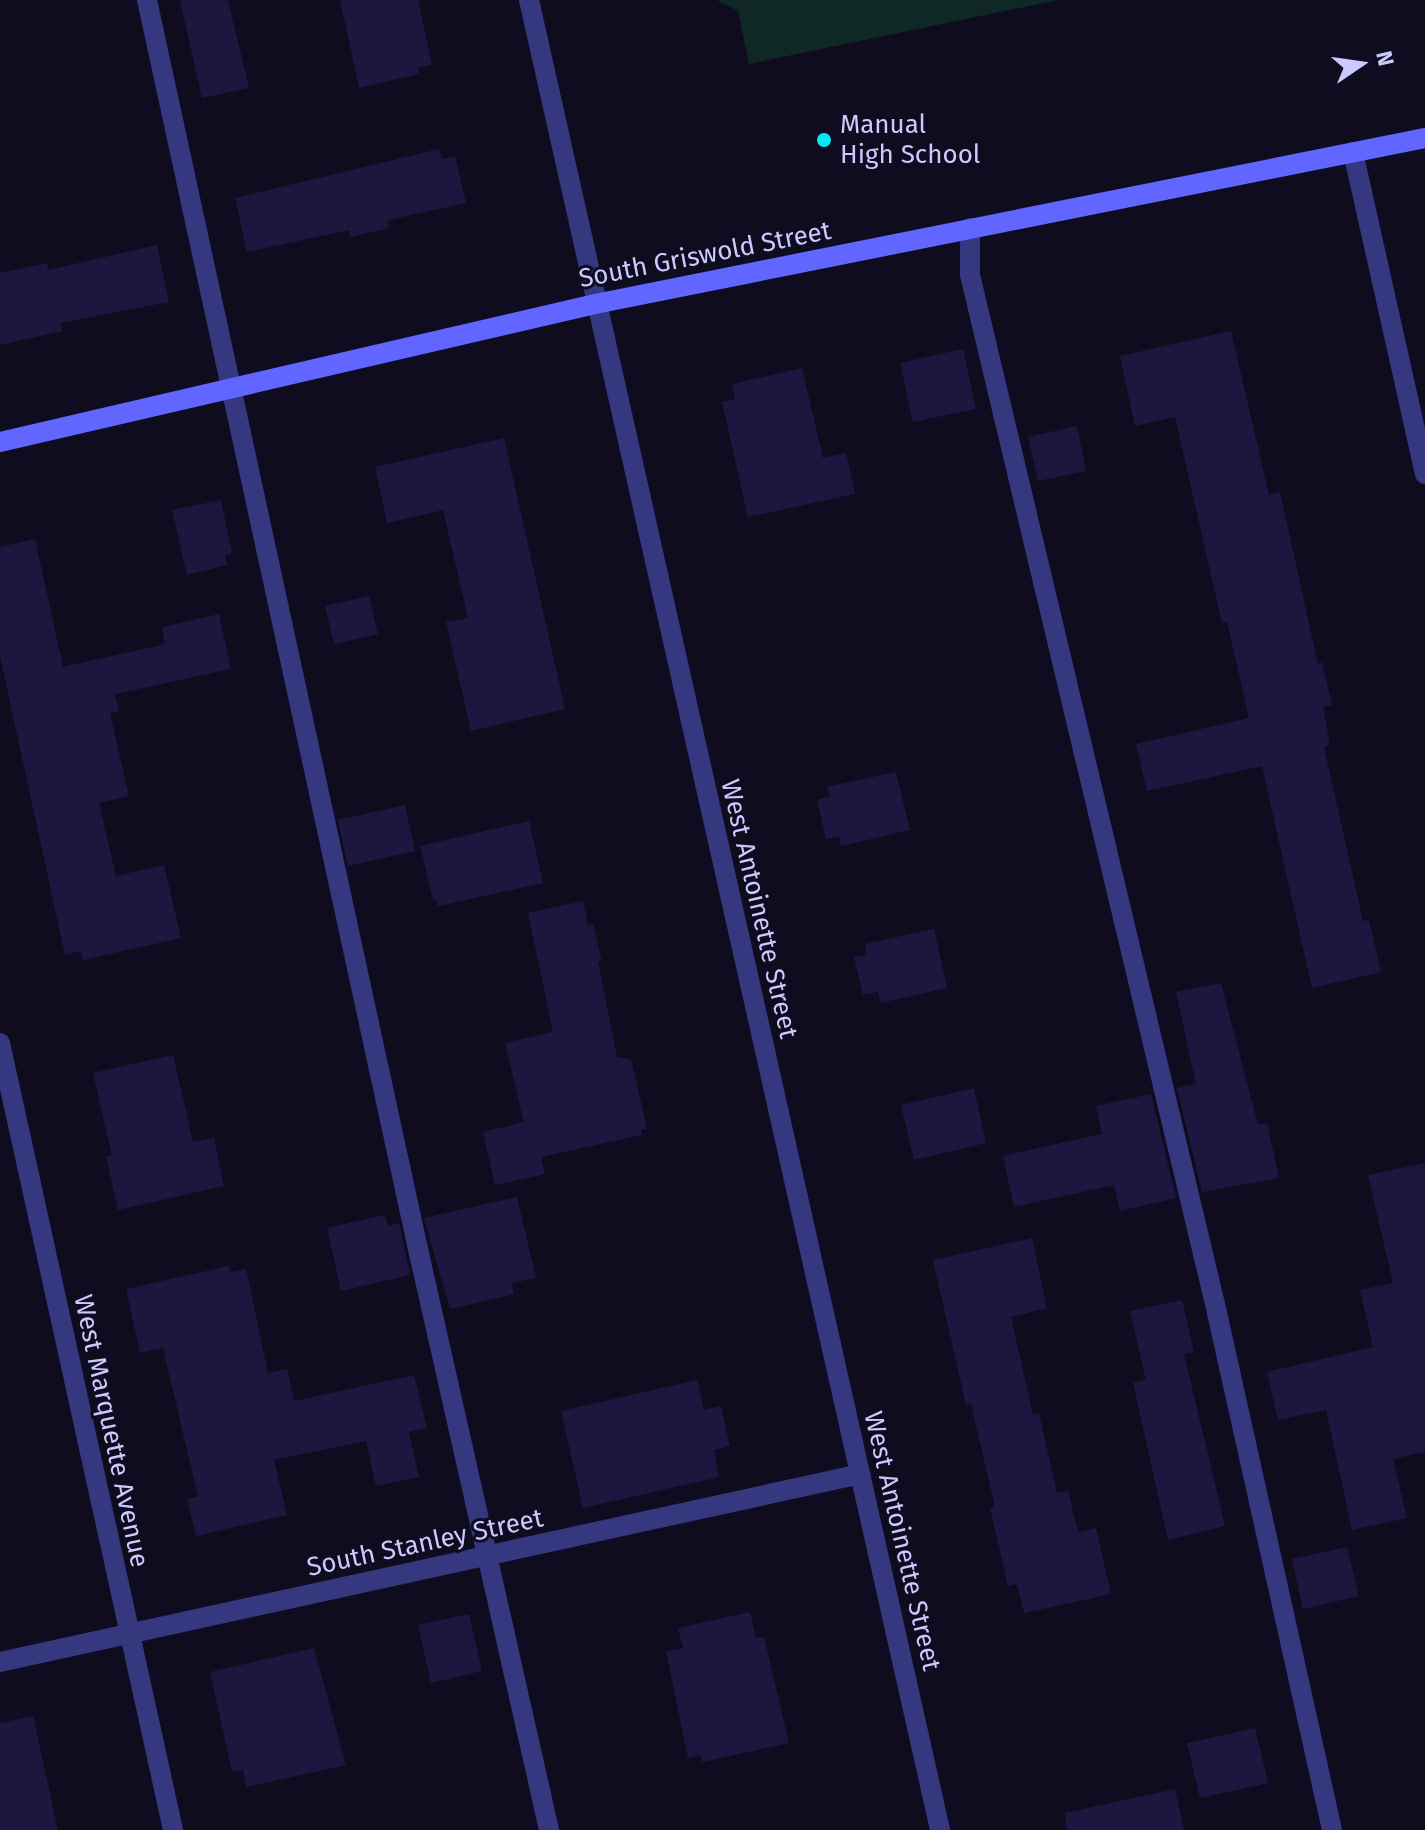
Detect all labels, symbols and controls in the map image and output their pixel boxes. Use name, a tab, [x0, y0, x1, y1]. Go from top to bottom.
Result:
north arrow	[1321, 24, 1401, 104]
text: N	[1370, 48, 1400, 69]
place label: Manual High School	[840, 109, 980, 170]
marker: Manual High School	[815, 131, 833, 149]
street label: South Griswold Street	[576, 215, 834, 295]
street label: West Antoinette Street	[714, 776, 804, 1042]
street label: West Marquette Avenue	[67, 1292, 155, 1570]
street label: West Antoinette Street	[857, 1408, 947, 1674]
street label: South Stanley Street	[304, 1503, 546, 1583]

